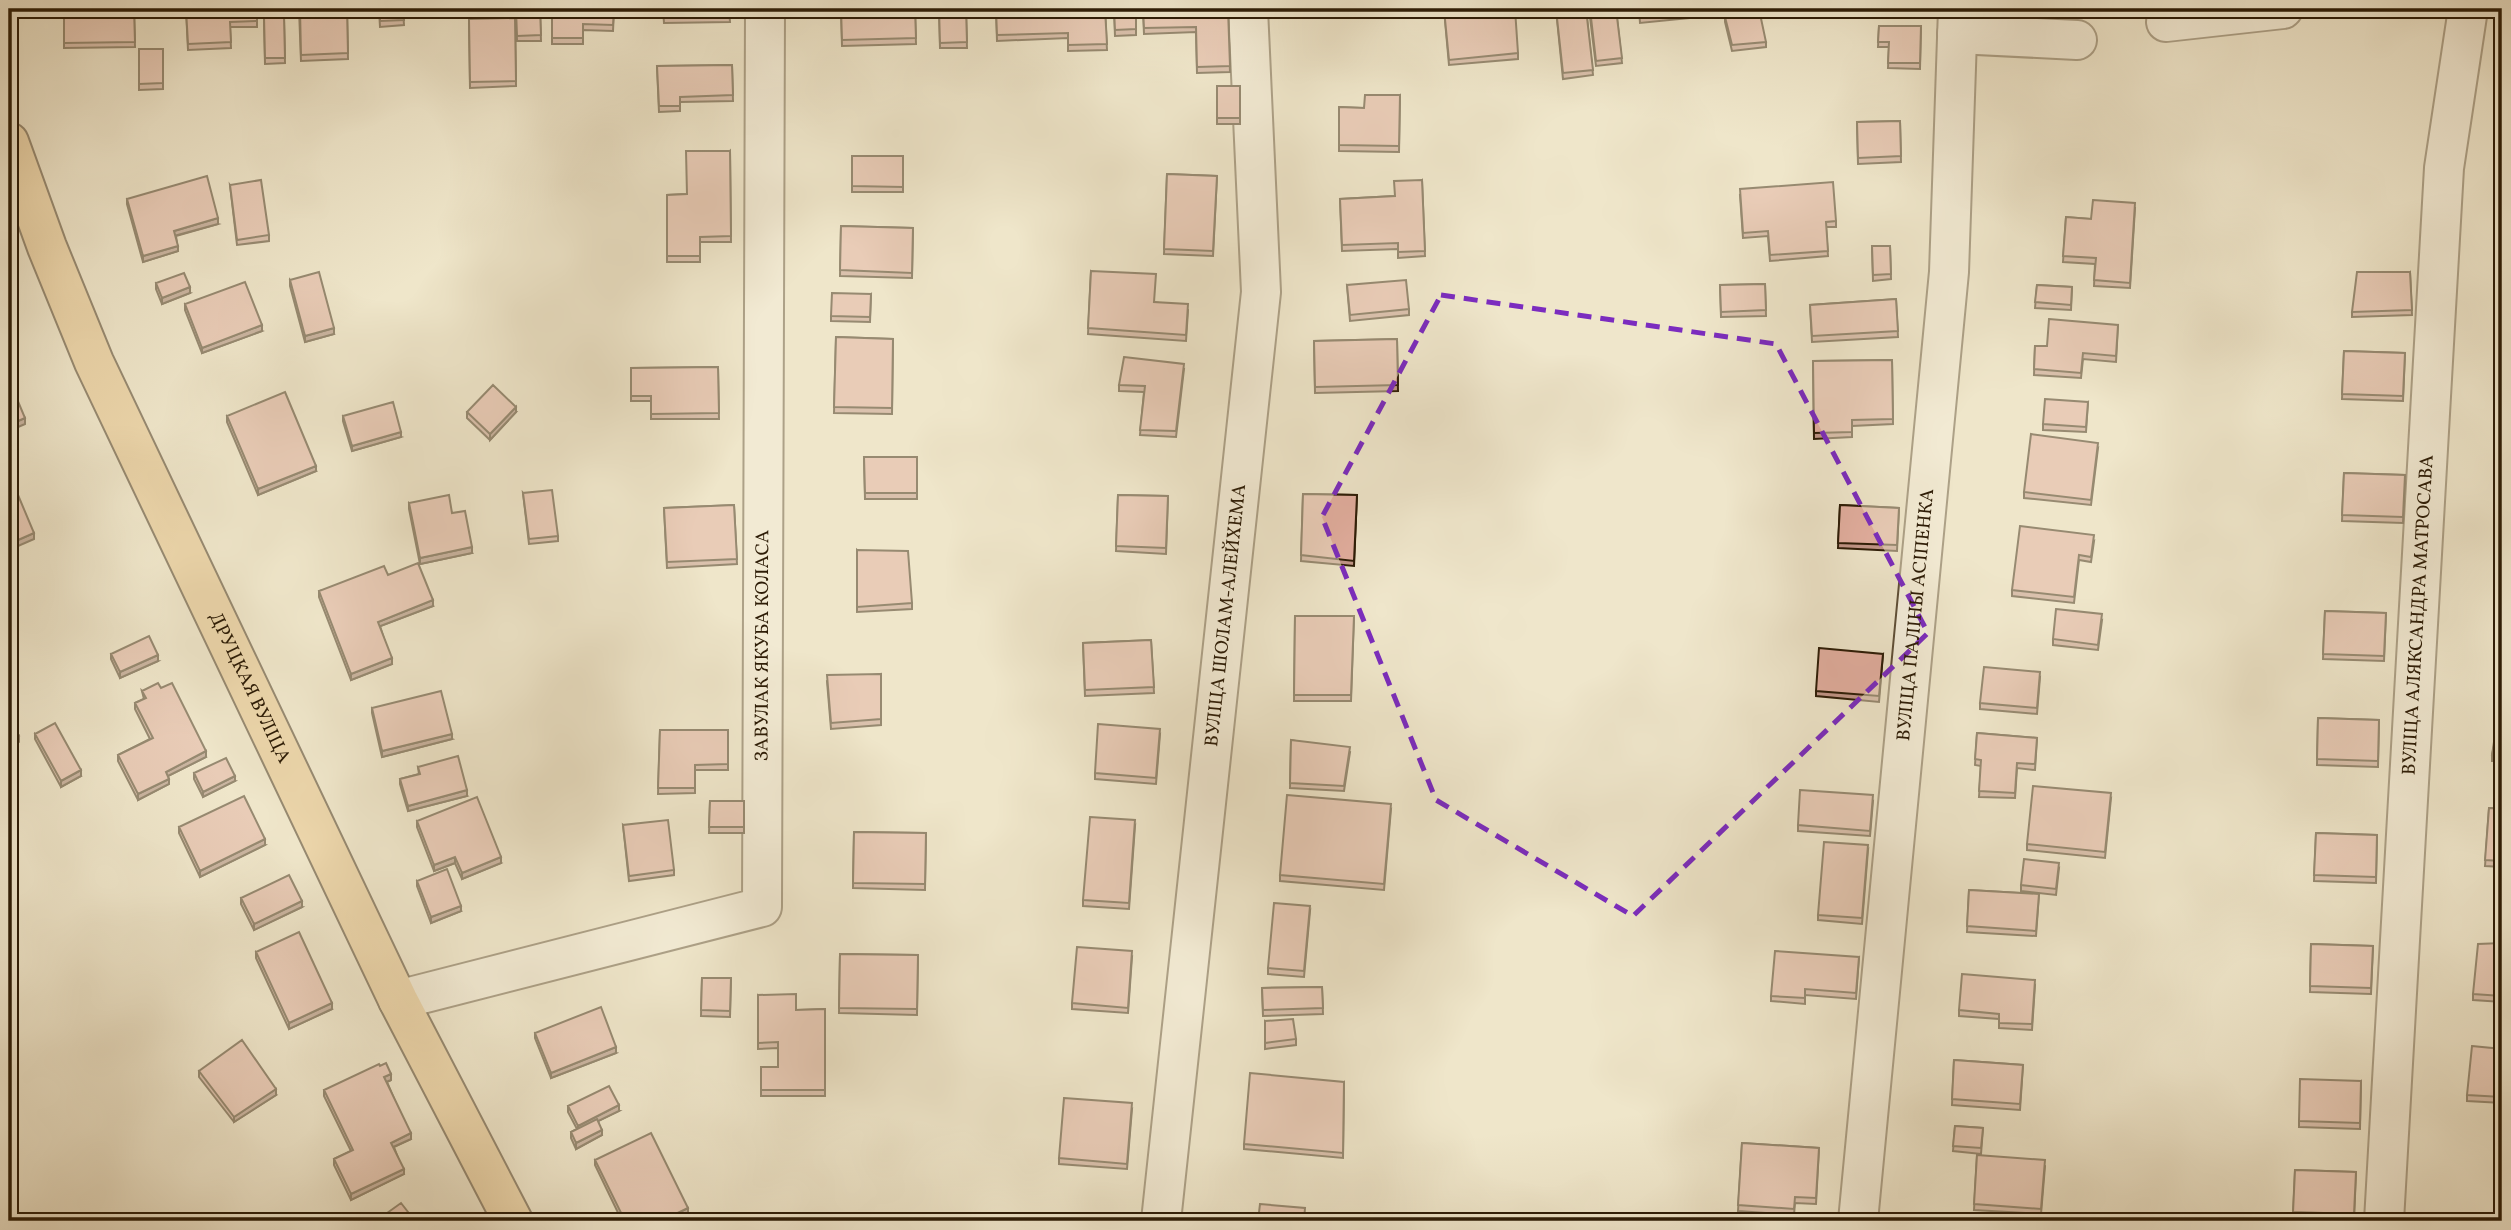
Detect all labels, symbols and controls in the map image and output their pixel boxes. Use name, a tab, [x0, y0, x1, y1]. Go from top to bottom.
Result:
street label: ВУЛІЦА АЛЯКСАНДРА МАТРОСАВА	[2396, 454, 2441, 776]
street label: ВУЛІЦА ШОЛАМ-АЛЕЙХЕМА	[1199, 483, 1253, 748]
street label: ВУЛІЦА ПАЛІНЫ АСІПЕНКА	[1891, 487, 1941, 742]
street label: ЗАВУЛАК ЯКУБА КОЛАСА	[749, 530, 776, 761]
street label: ДРУЦКАЯ ВУЛІЦА	[202, 608, 296, 768]

